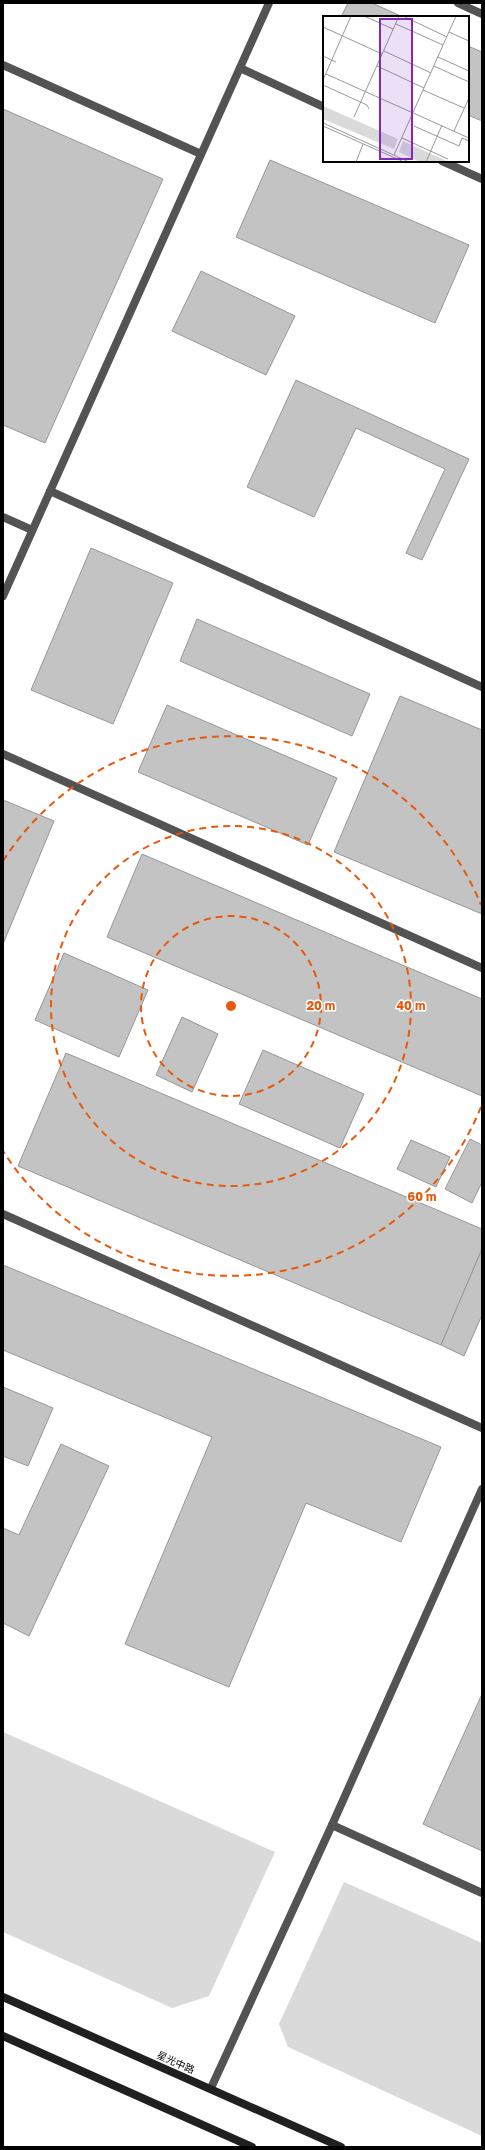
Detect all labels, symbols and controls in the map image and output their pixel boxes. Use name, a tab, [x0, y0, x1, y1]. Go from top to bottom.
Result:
inset map	[323, 16, 469, 162]
text: 20 m	[307, 998, 335, 1013]
text: 40 m	[397, 998, 425, 1013]
centre of rings	[224, 999, 238, 1013]
text: 60 m	[408, 1189, 436, 1204]
street label: 星光中路	[155, 2048, 197, 2076]

